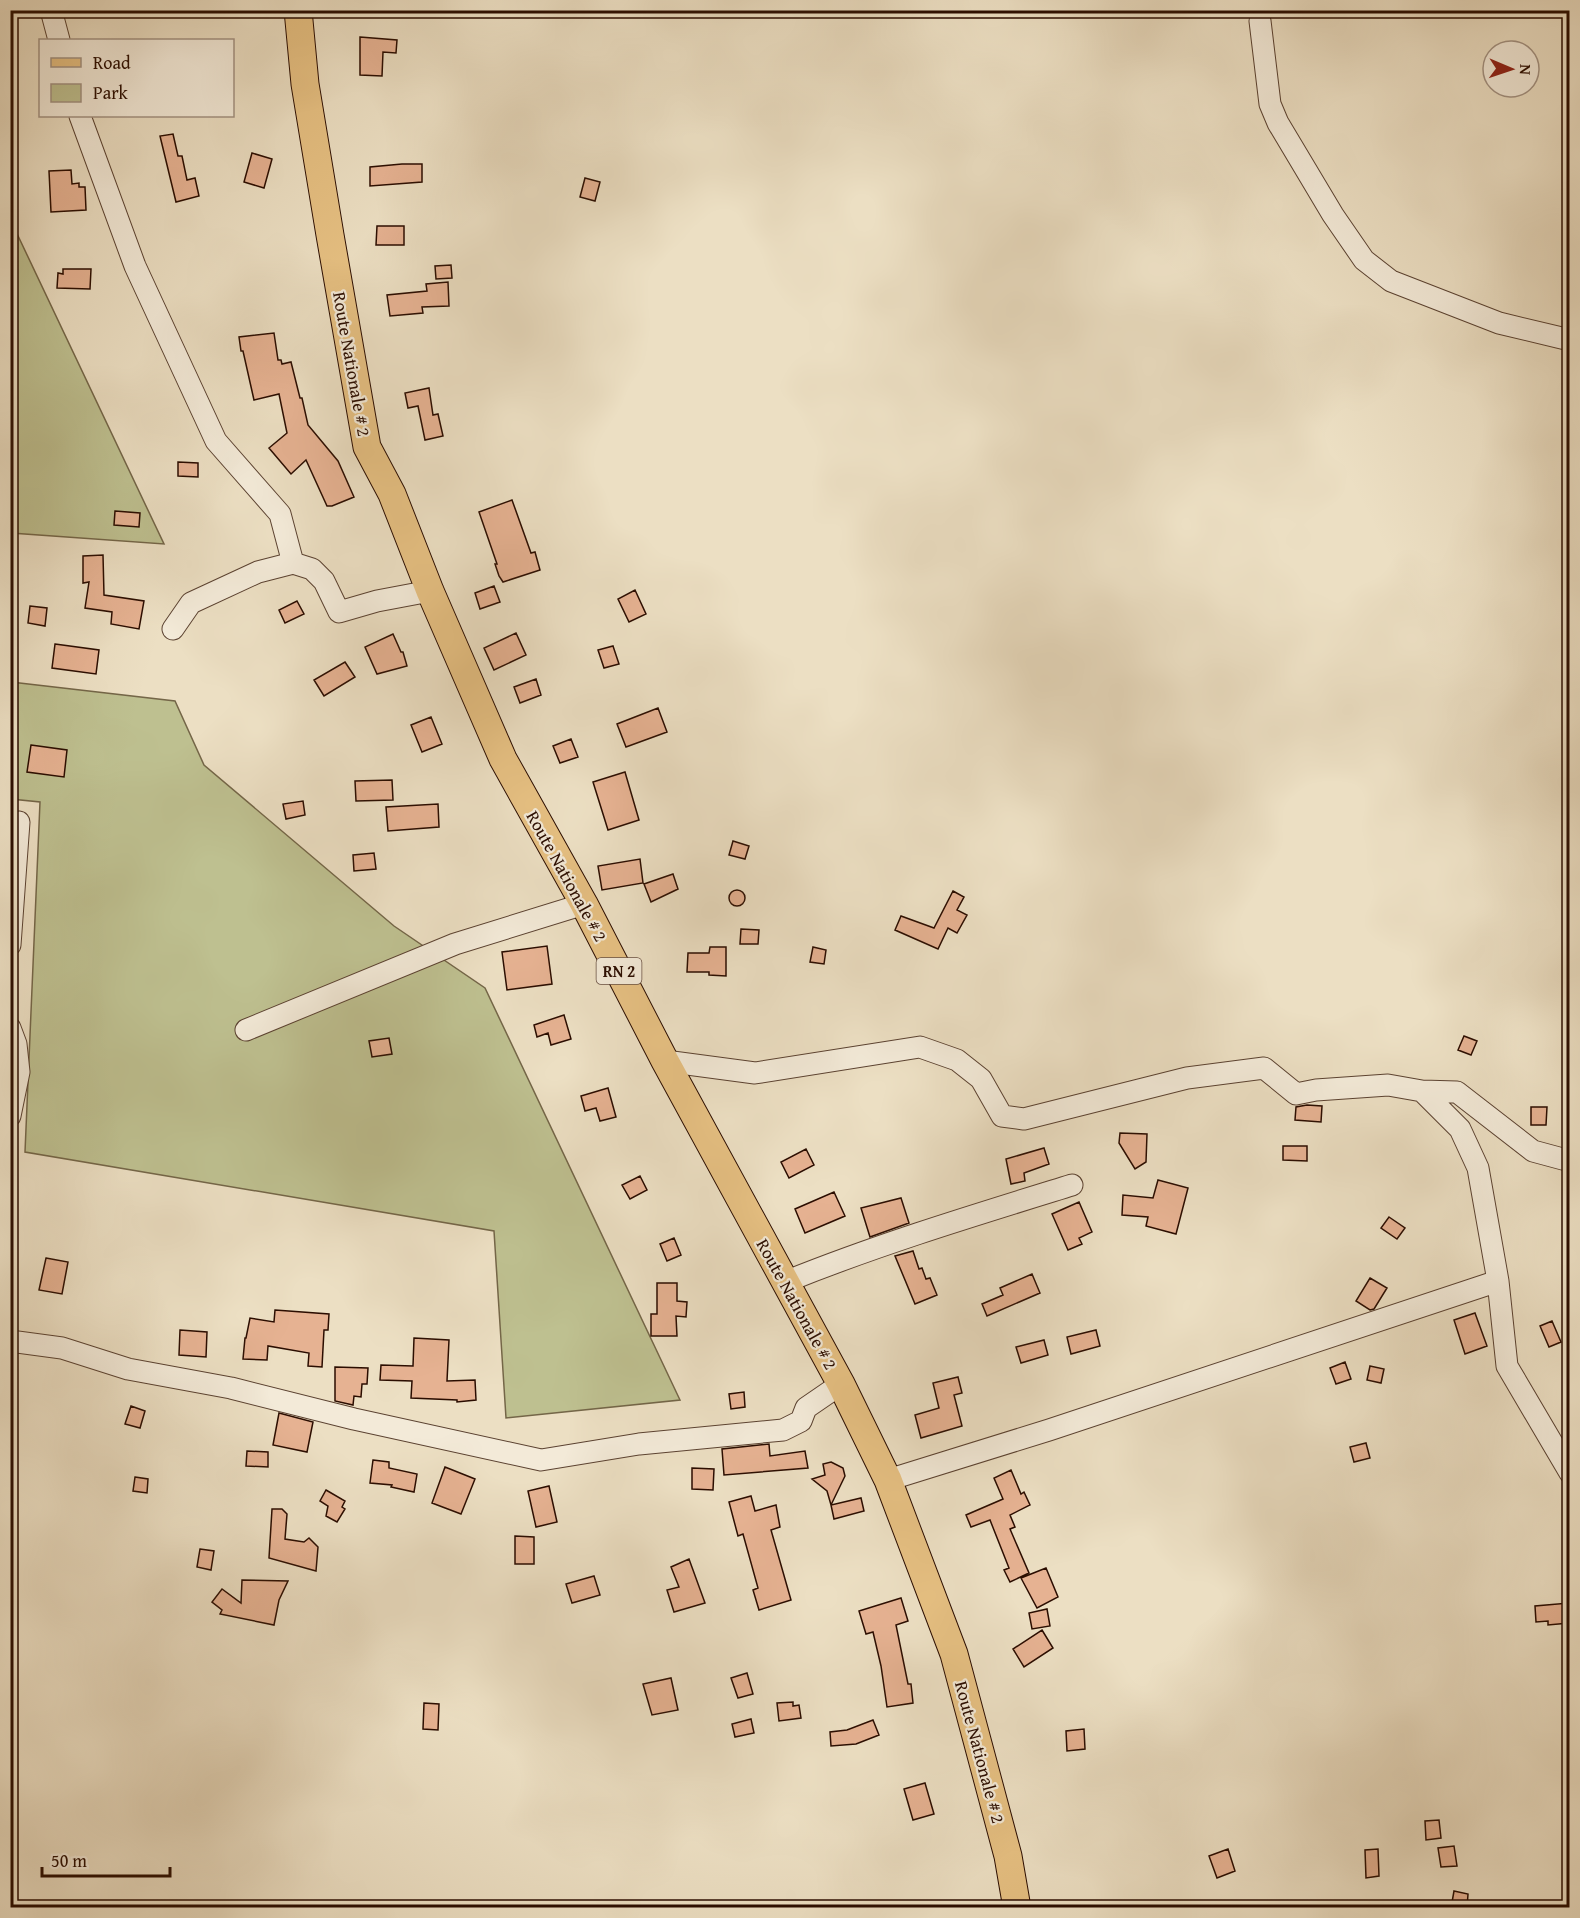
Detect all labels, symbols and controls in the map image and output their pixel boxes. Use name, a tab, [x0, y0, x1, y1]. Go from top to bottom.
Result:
legend	[39, 39, 234, 117]
north arrow	[1481, 39, 1541, 99]
text: Road	[93, 49, 131, 76]
text: N	[1514, 64, 1538, 76]
text: Park	[93, 79, 129, 106]
street label: Route Nationale # 2	[326, 290, 378, 438]
street label: Route Nationale # 2	[520, 805, 614, 947]
road number: RN 2	[596, 958, 642, 984]
street label: Route Nationale # 2	[750, 1233, 844, 1375]
street label: Route Nationale # 2	[948, 1678, 1012, 1826]
scale bar	[42, 1840, 170, 1878]
text: 50 m	[51, 1847, 87, 1874]

